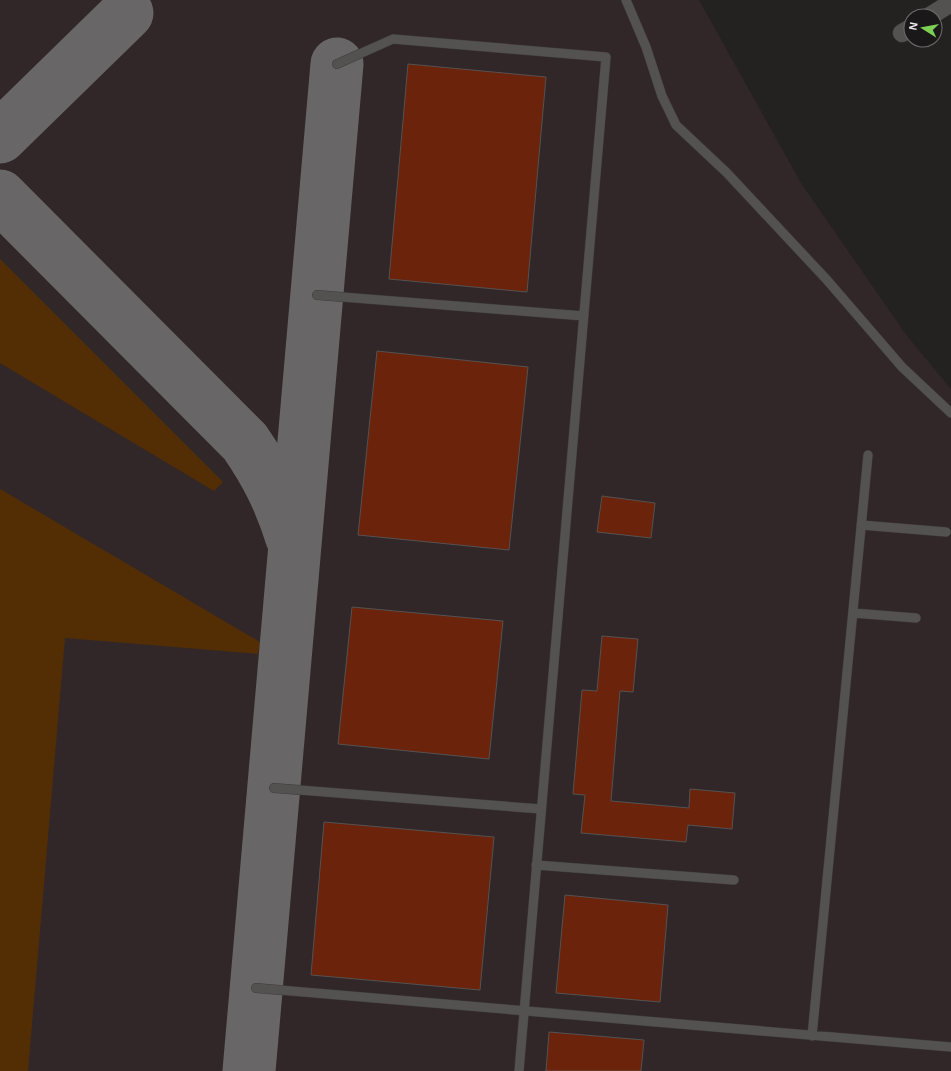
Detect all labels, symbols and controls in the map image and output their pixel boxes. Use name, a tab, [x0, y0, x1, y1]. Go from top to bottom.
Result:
north arrow	[903, 8, 943, 48]
text: N	[907, 21, 920, 31]

